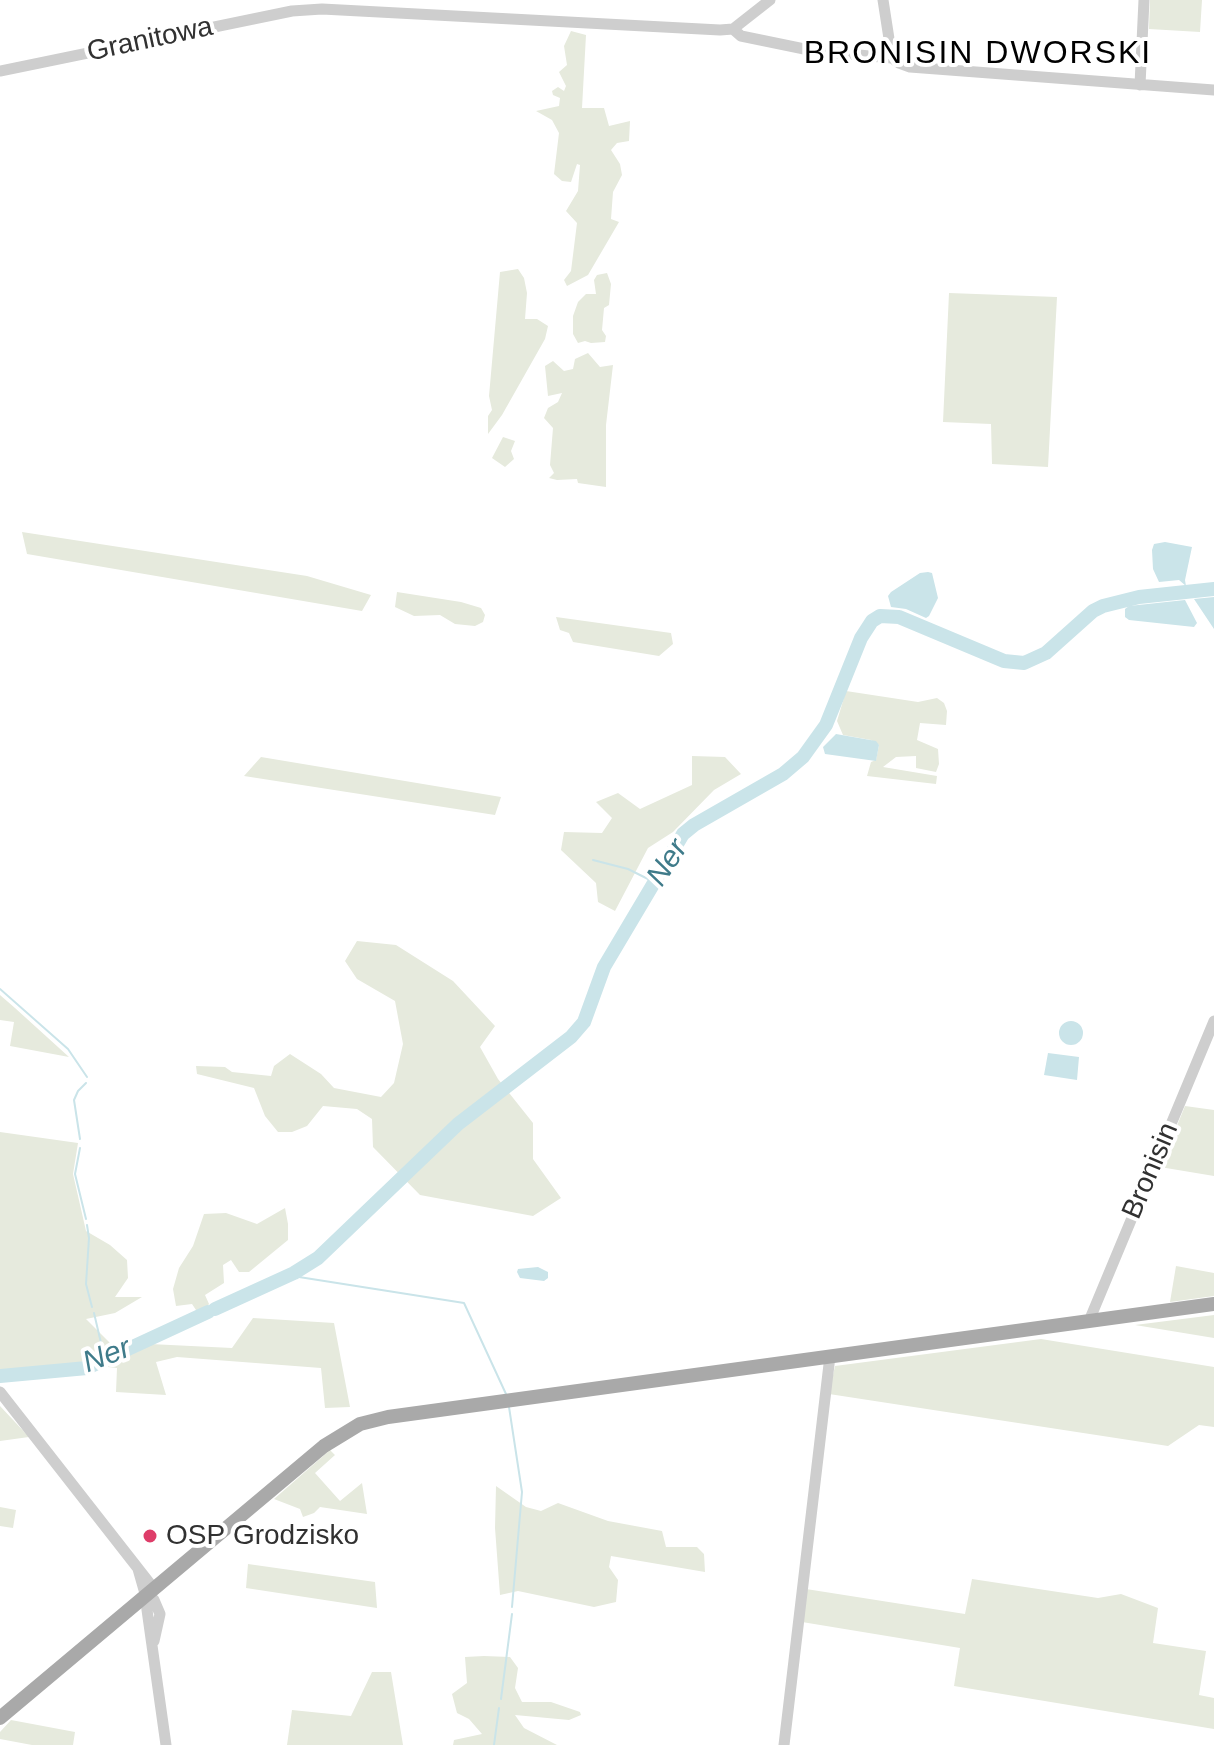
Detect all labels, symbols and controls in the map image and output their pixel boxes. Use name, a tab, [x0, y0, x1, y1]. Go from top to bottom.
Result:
street label: Granitowa	[84, 10, 216, 70]
district label: BRONISIN DWORSKI	[804, 35, 1152, 73]
water label: Ner	[640, 833, 696, 893]
street label: Bronisin	[1116, 1118, 1186, 1224]
water label: Ner	[78, 1331, 136, 1381]
place label: OSP Grodzisko	[166, 1519, 359, 1553]
marker: OSP Grodzisko	[141, 1527, 159, 1545]

